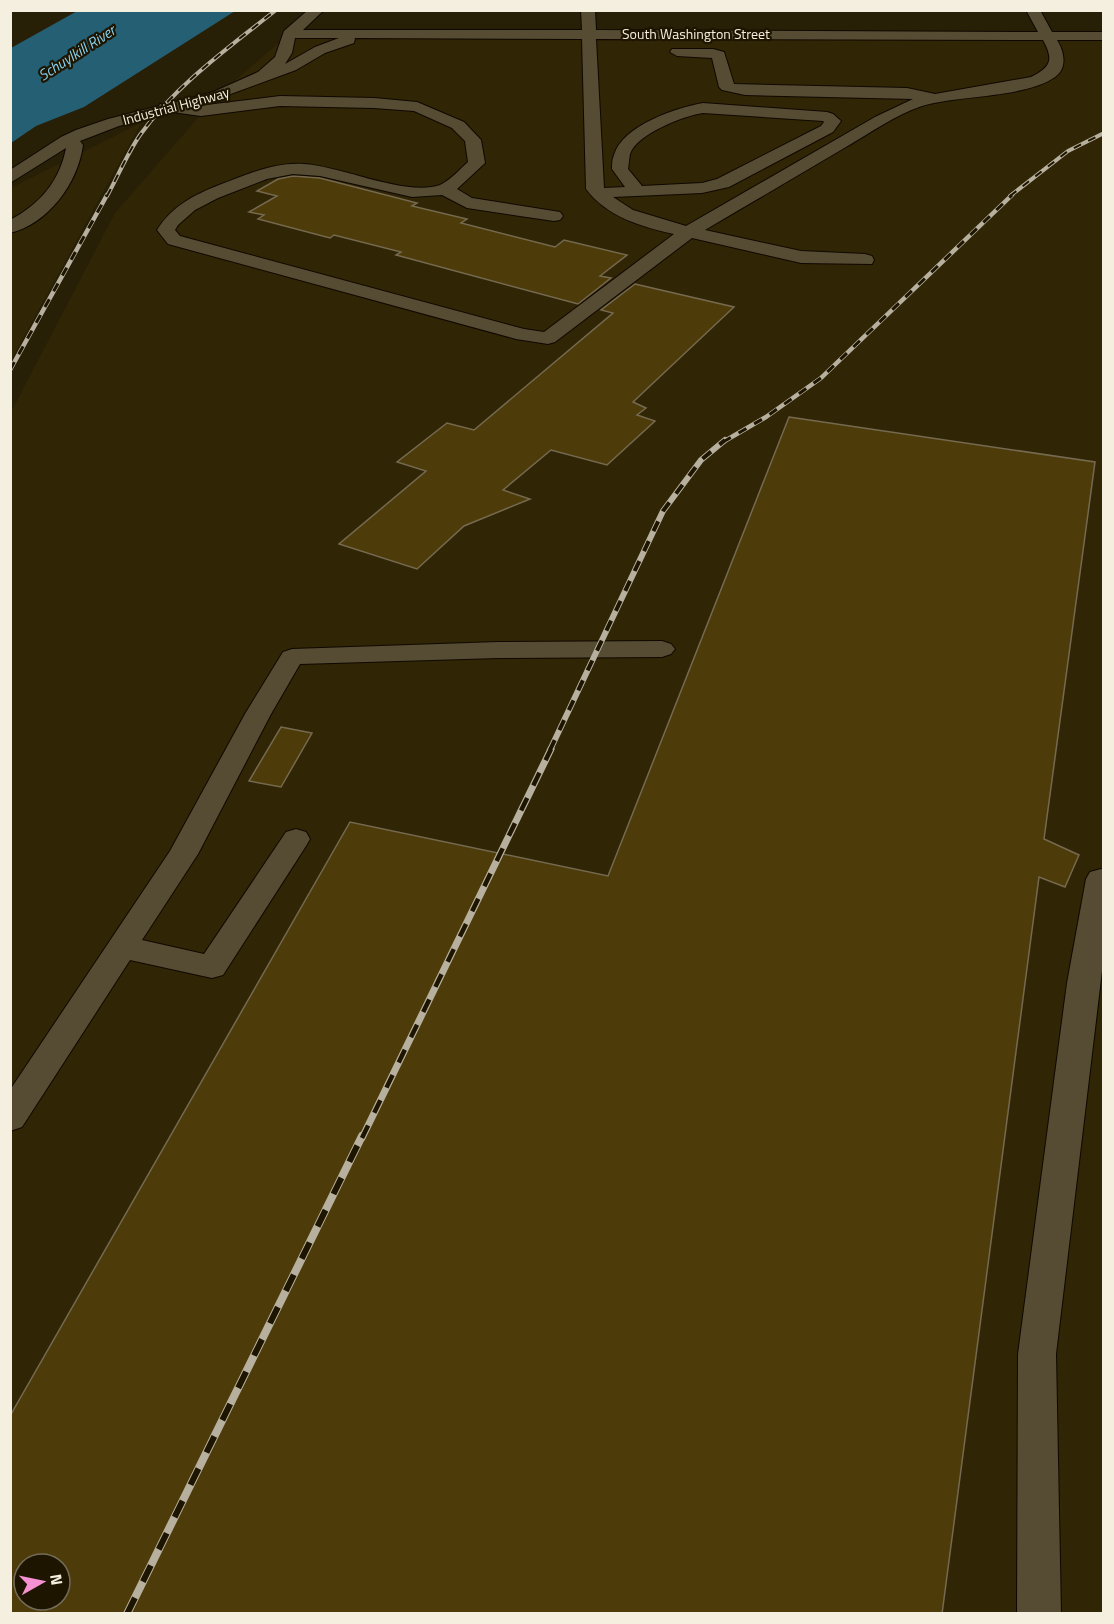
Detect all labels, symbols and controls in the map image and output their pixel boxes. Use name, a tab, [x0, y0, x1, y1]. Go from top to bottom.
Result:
water label: Schuylkill River	[34, 18, 122, 86]
street label: South Washington Street	[622, 23, 770, 44]
street label: Industrial Highway	[120, 81, 232, 130]
north arrow	[12, 1552, 72, 1612]
text: N	[44, 1572, 70, 1587]

